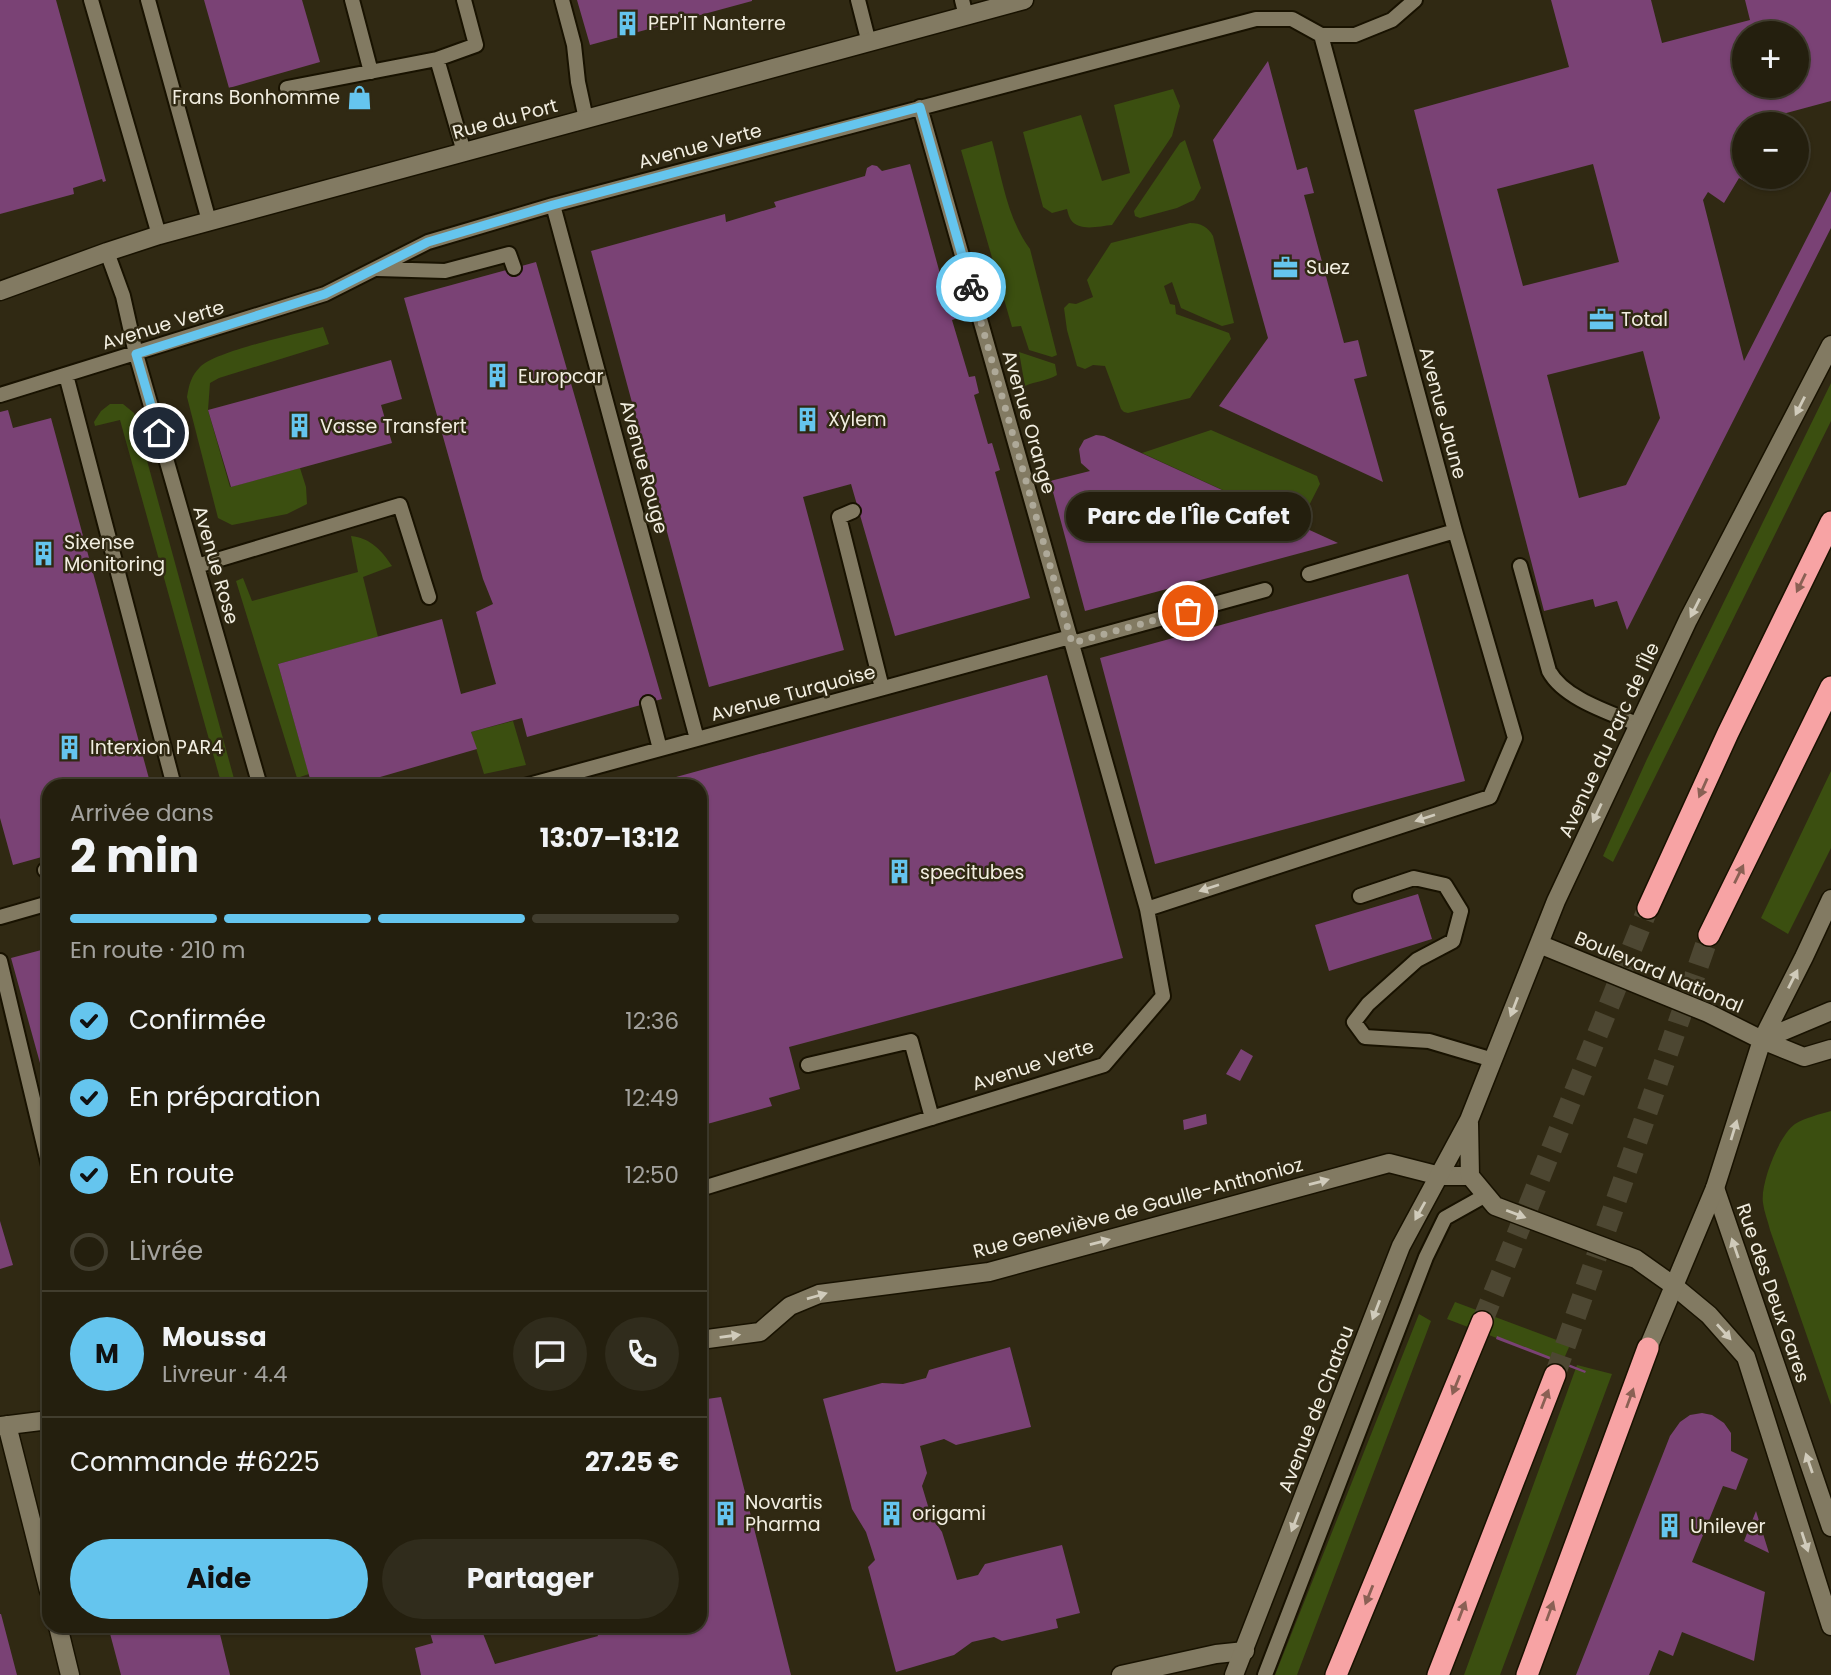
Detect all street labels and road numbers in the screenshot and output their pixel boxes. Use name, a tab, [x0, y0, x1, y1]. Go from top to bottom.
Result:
street label: Rue du Port	[449, 92, 561, 146]
street label: Avenue Verte	[635, 117, 765, 175]
street label: Avenue Verte	[98, 294, 228, 356]
street label: Avenue Jaune	[1412, 344, 1474, 482]
street label: Avenue Orange	[996, 347, 1062, 497]
street label: Avenue Rouge	[613, 397, 675, 537]
street label: Avenue Rose	[186, 503, 246, 627]
street label: Avenue du Parc de l'Île	[1552, 638, 1666, 842]
street label: Avenue Turquoise	[708, 658, 878, 728]
street label: Boulevard National	[1571, 924, 1747, 1020]
street label: Avenue Verte	[969, 1033, 1097, 1097]
street label: Rue Geneviève de Gaulle-Anthonioz	[970, 1151, 1306, 1265]
street label: Rue des Deux Gares	[1730, 1200, 1816, 1386]
street label: Avenue de Chatou	[1272, 1322, 1360, 1496]

